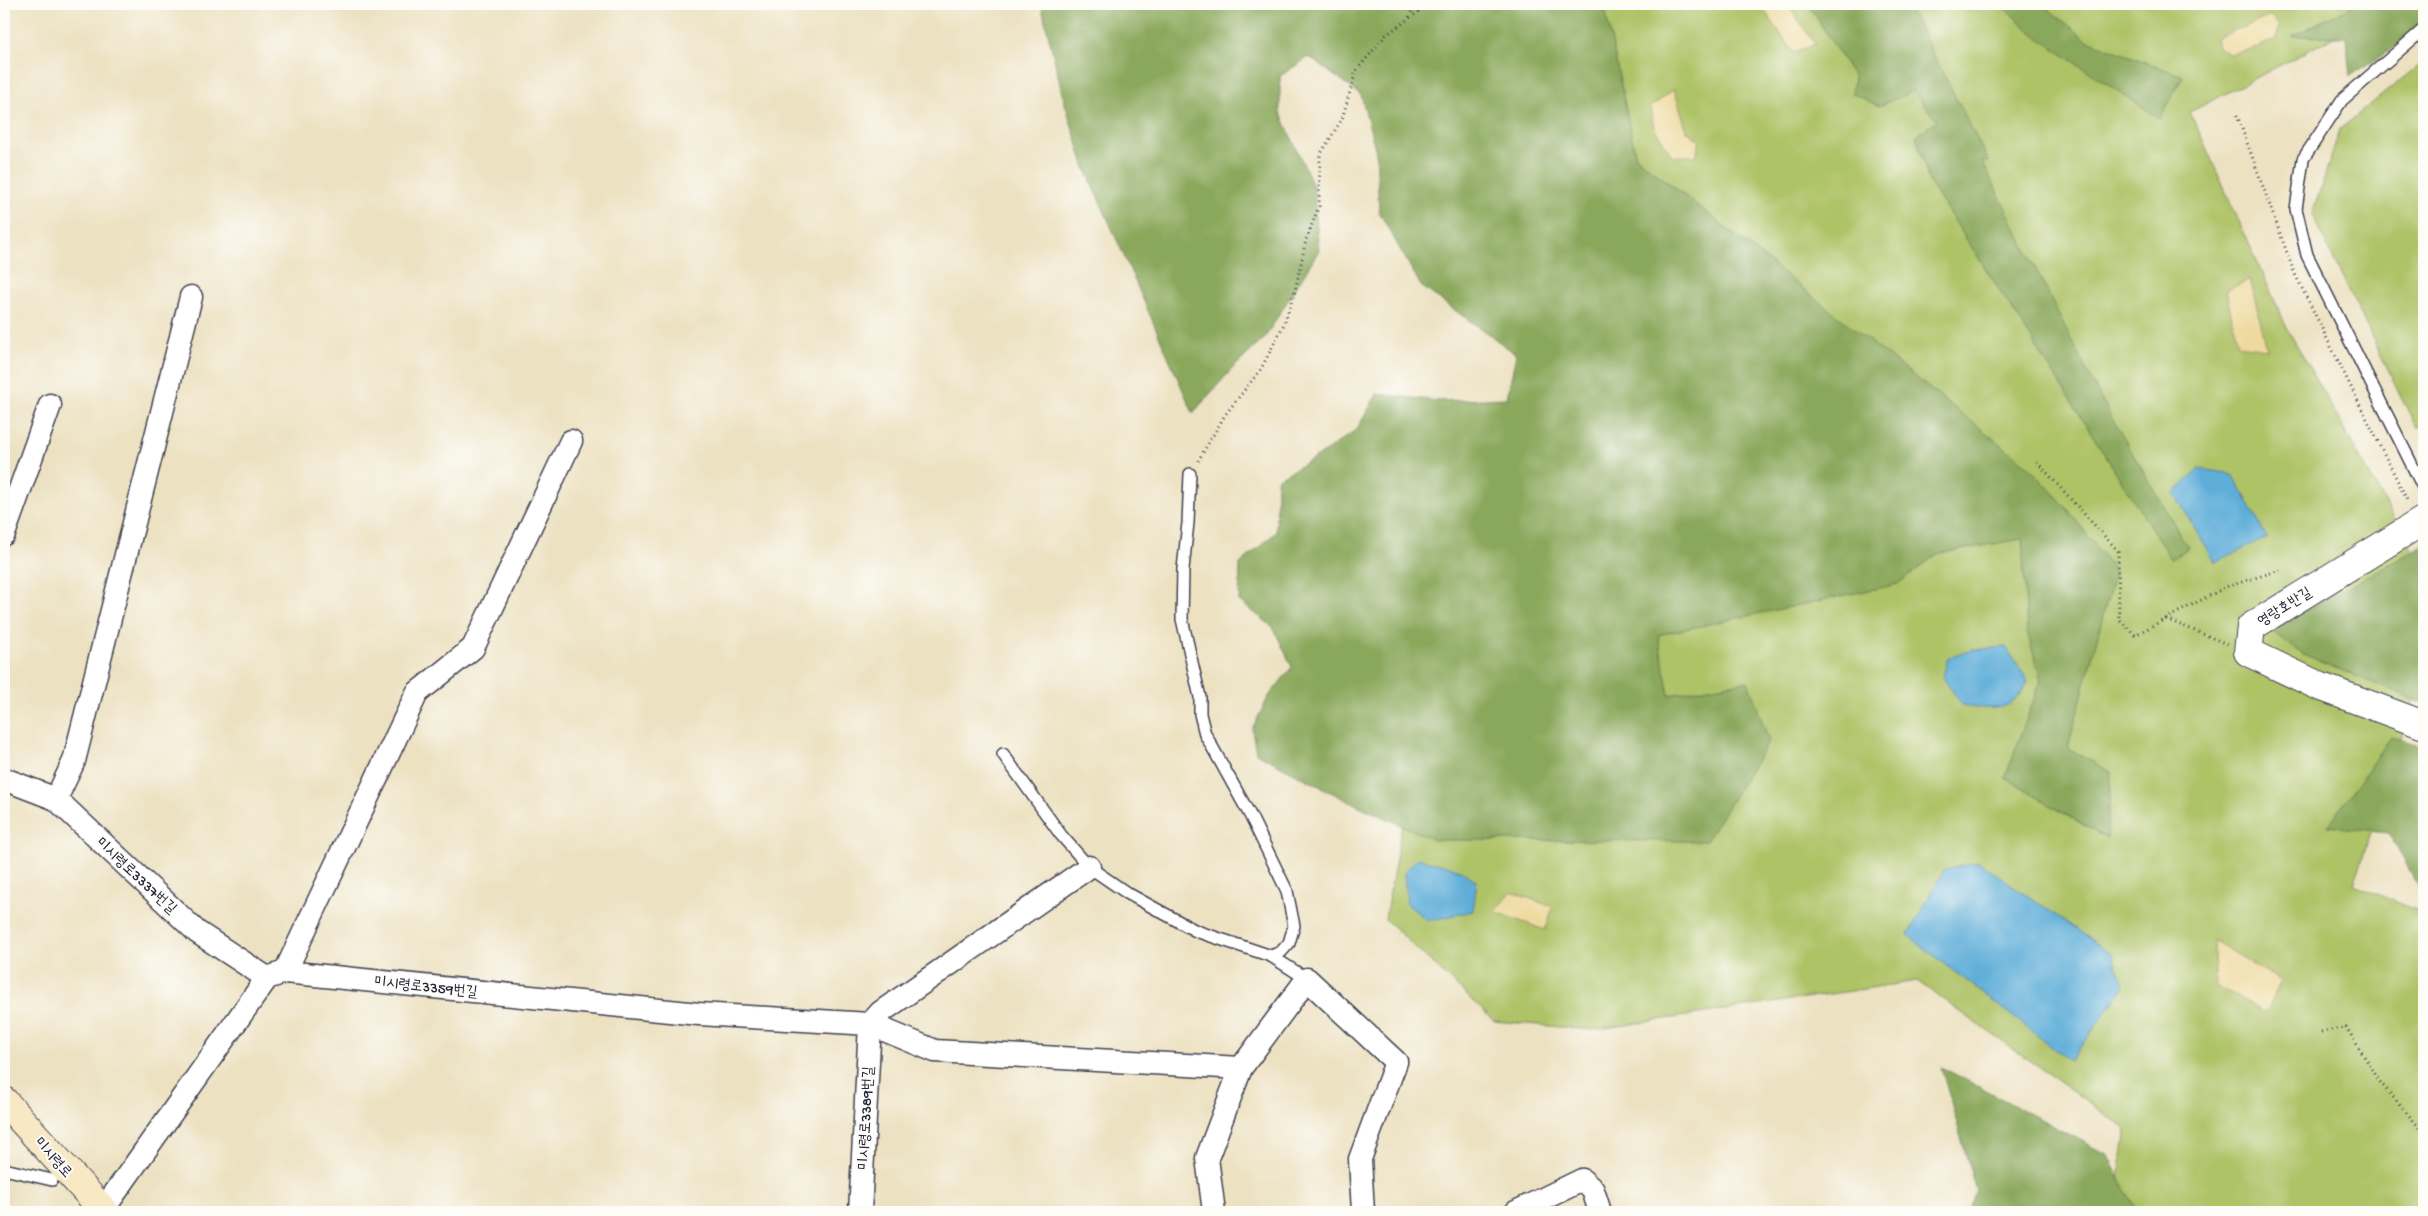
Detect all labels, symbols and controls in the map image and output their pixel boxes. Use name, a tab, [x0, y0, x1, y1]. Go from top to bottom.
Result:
street label: 영랑호반길	[2255, 584, 2315, 631]
street label: 미시령로3337번길	[92, 835, 180, 918]
street label: 미시령로3359번길	[373, 974, 478, 1002]
street label: 미시령로3389번길	[855, 1066, 879, 1170]
street label: 미시령로	[30, 1134, 75, 1182]

